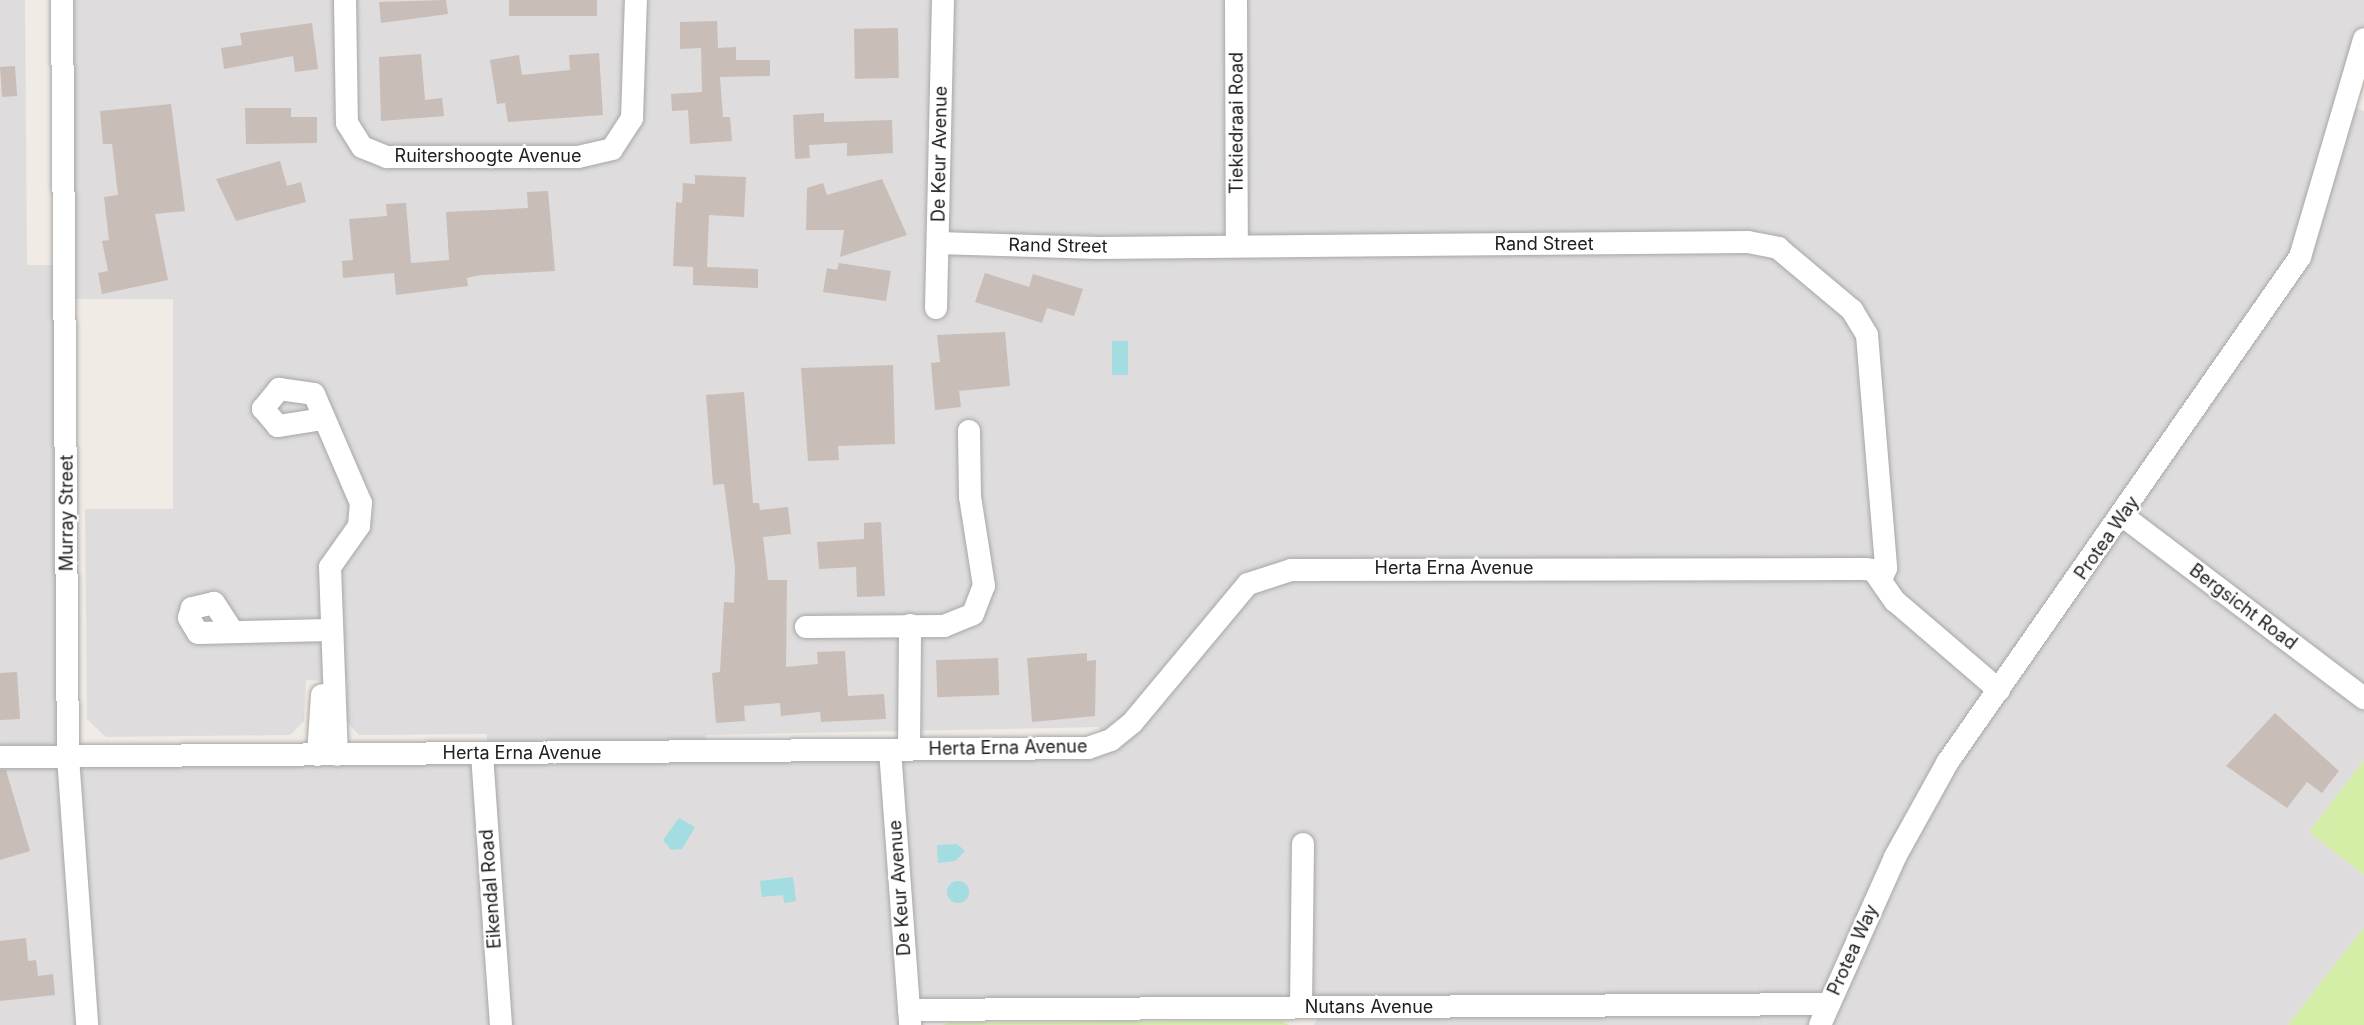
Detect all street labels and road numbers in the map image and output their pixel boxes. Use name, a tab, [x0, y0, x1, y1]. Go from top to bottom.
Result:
street label: Tiekiedraai Road	[1226, 52, 1248, 194]
street label: De Keur Avenue	[928, 86, 952, 222]
street label: Ruitershoogte Avenue	[395, 145, 581, 167]
street label: Rand Street	[1494, 233, 1594, 255]
street label: Rand Street	[1008, 234, 1108, 258]
street label: Murray Street	[56, 455, 78, 571]
street label: Protea Way	[2070, 492, 2144, 584]
street label: Herta Erna Avenue	[1375, 557, 1533, 579]
street label: Bergsicht Road	[2185, 560, 2301, 654]
street label: Herta Erna Avenue	[928, 736, 1088, 760]
street label: Herta Erna Avenue	[443, 742, 601, 764]
street label: De Keur Avenue	[884, 819, 916, 957]
street label: Eikendal Road	[476, 829, 506, 949]
street label: Protea Way	[1823, 901, 1883, 999]
street label: Nutans Avenue	[1305, 996, 1433, 1018]

